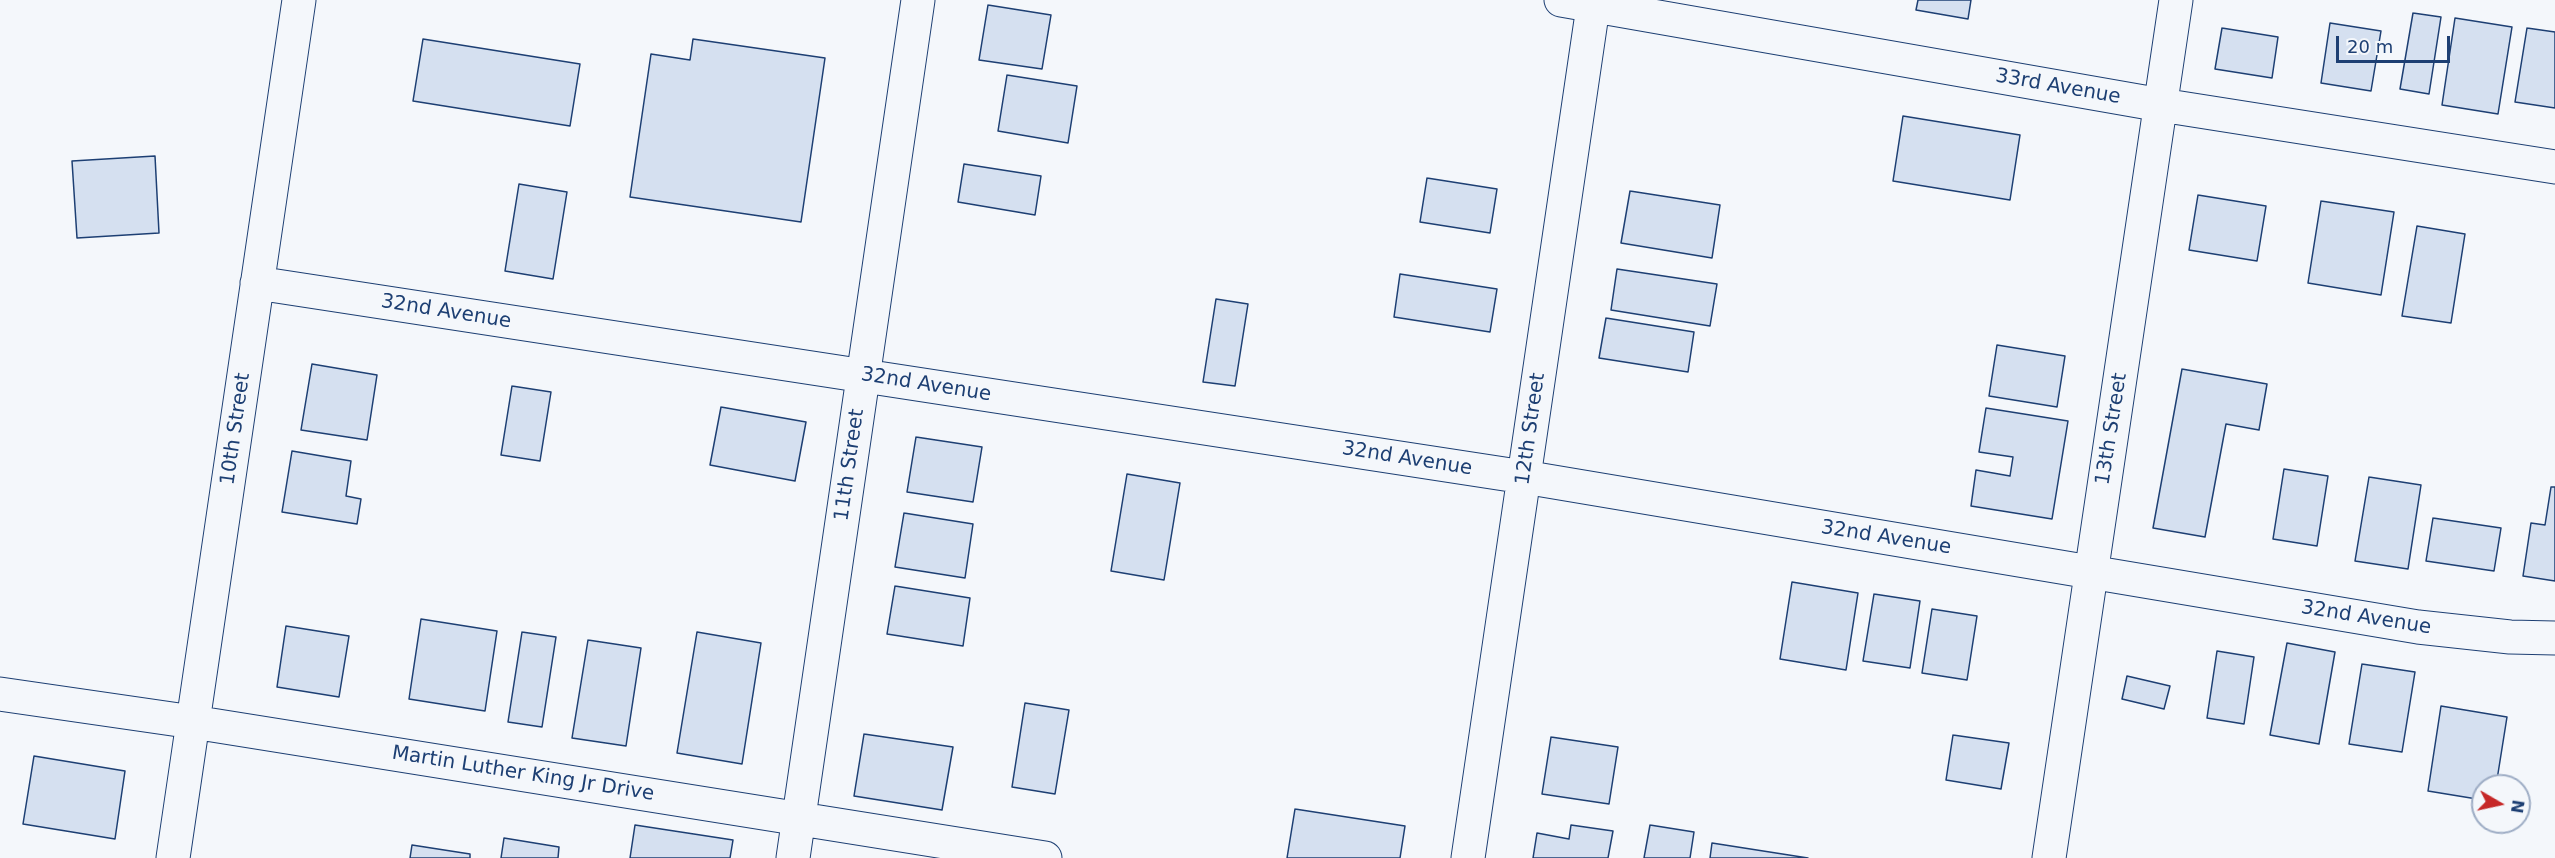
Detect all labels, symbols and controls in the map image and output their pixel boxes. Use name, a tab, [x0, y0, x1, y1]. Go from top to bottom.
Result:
scale bar	[2339, 24, 2453, 62]
text: 20 m	[2347, 36, 2393, 57]
street label: 33rd Avenue	[1994, 64, 2122, 110]
street label: 32nd Avenue	[379, 290, 513, 334]
street label: 32nd Avenue	[859, 363, 993, 407]
street label: 10th Street	[216, 371, 256, 487]
street label: 12th Street	[1511, 371, 1551, 487]
street label: 13th Street	[2091, 371, 2133, 487]
street label: 11th Street	[830, 407, 870, 523]
street label: 32nd Avenue	[1340, 437, 1474, 481]
street label: 32nd Avenue	[1819, 516, 1953, 560]
street label: 32nd Avenue	[2299, 596, 2433, 640]
street label: Martin Luther King Jr Drive	[390, 741, 656, 807]
north arrow	[2471, 774, 2531, 834]
text: N	[2507, 798, 2528, 815]

